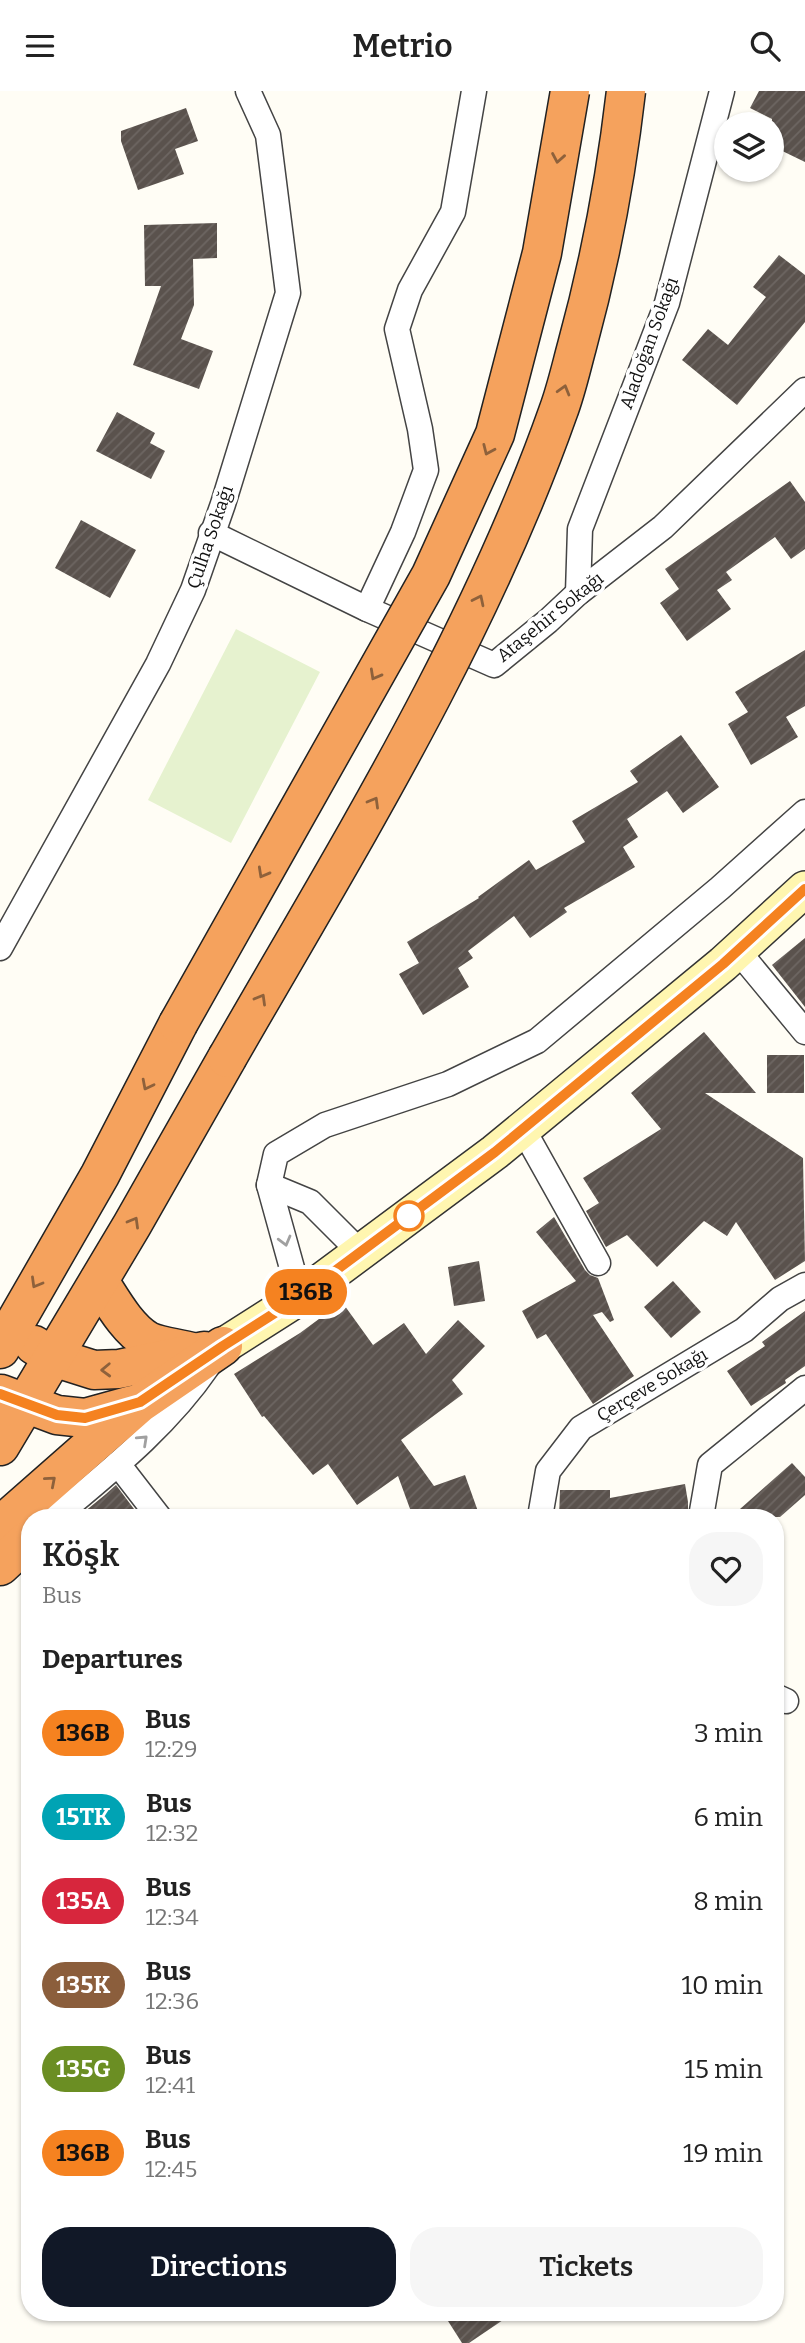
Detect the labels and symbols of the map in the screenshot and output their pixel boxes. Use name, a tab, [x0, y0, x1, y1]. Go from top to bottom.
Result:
one-way arrow	[551, 152, 566, 164]
street label: Aladoğan Sokağı	[615, 274, 683, 412]
one-way arrow	[556, 384, 571, 396]
one-way arrow	[482, 443, 496, 455]
street label: Çulha Sokağı	[182, 482, 238, 592]
street label: Ataşehir Sokağı	[492, 567, 608, 667]
one-way arrow	[470, 595, 484, 607]
one-way arrow	[370, 668, 383, 681]
one-way arrow	[366, 797, 379, 809]
one-way arrow	[258, 866, 271, 879]
one-way arrow	[253, 994, 266, 1007]
one-way arrow	[142, 1077, 155, 1090]
unlabelled marker	[394, 1201, 424, 1231]
one-way arrow	[126, 1217, 139, 1229]
one-way arrow	[276, 1235, 291, 1247]
line badge: 136B	[257, 1269, 355, 1315]
one-way arrow	[32, 1276, 45, 1289]
street label: Çerçeve Sokağı	[593, 1343, 711, 1427]
one-way arrow	[100, 1362, 111, 1377]
one-way arrow	[135, 1436, 148, 1449]
one-way arrow	[43, 1477, 56, 1489]

